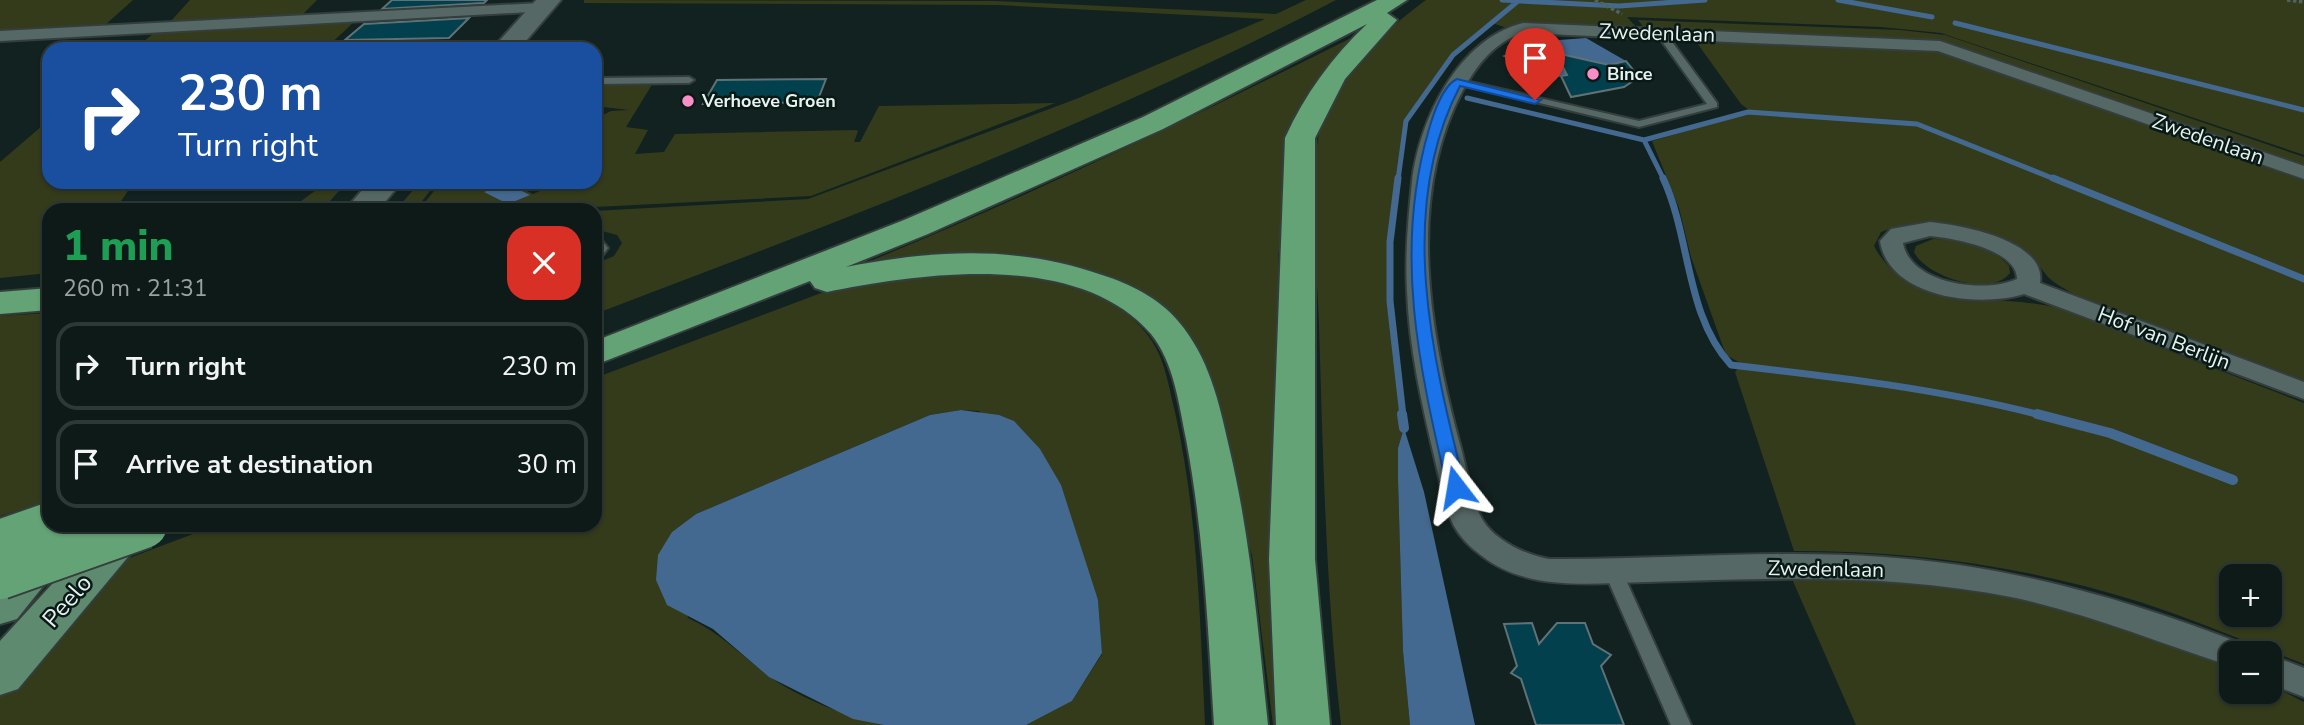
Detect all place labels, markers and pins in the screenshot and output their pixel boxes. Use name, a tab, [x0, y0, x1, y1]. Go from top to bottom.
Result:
pin	[1505, 28, 1565, 100]
place label: Bince	[1607, 62, 1653, 86]
marker: Bince	[1585, 66, 1601, 82]
place label: Verhoeve Groen	[701, 89, 836, 113]
marker: Verhoeve Groen	[680, 93, 696, 109]

